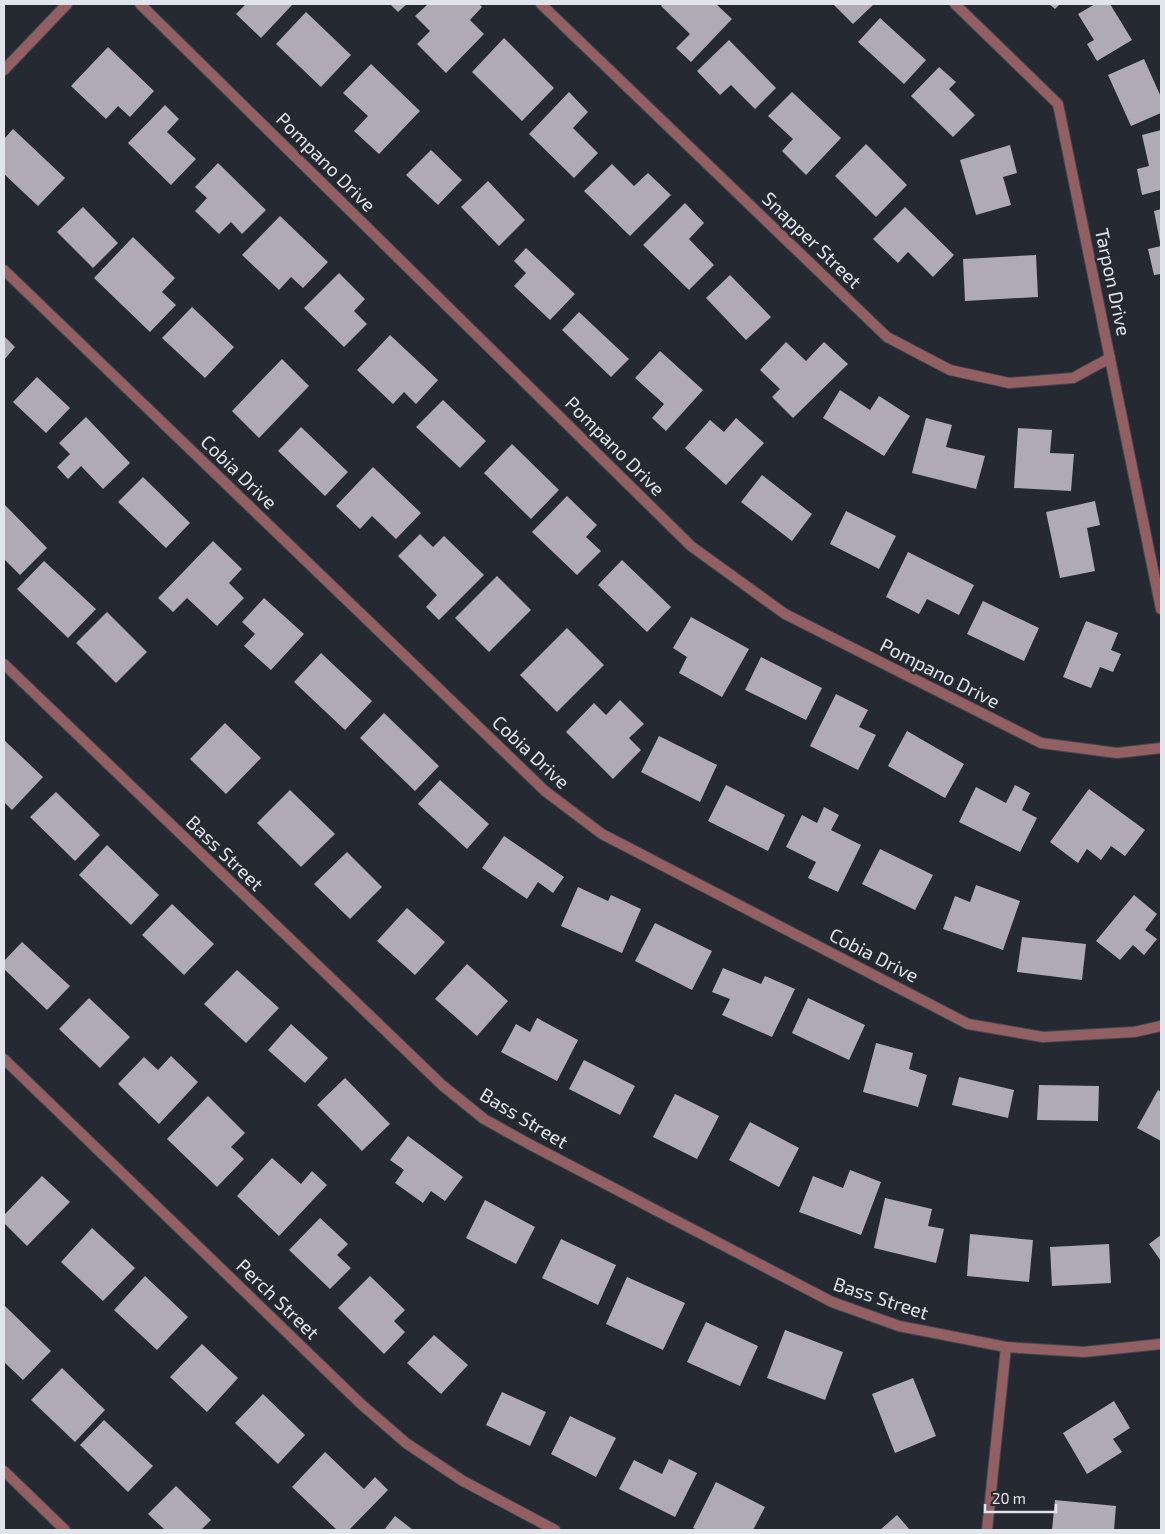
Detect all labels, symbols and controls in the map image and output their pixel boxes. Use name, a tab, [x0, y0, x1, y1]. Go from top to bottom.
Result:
street label: Pompano Drive	[272, 107, 381, 216]
street label: Snapper Street	[758, 187, 867, 293]
street label: Tarpon Drive	[1091, 226, 1136, 338]
street label: Pompano Drive	[561, 391, 670, 500]
street label: Cobia Drive	[196, 430, 282, 514]
street label: Pompano Drive	[877, 633, 1004, 713]
street label: Cobia Drive	[488, 710, 575, 793]
street label: Bass Street	[182, 810, 269, 895]
street label: Cobia Drive	[826, 922, 923, 987]
street label: Bass Street	[476, 1082, 572, 1153]
street label: Perch Street	[232, 1254, 324, 1344]
street label: Bass Street	[831, 1271, 932, 1324]
scale bar	[985, 1482, 1056, 1514]
text: 20 m	[992, 1489, 1026, 1507]

